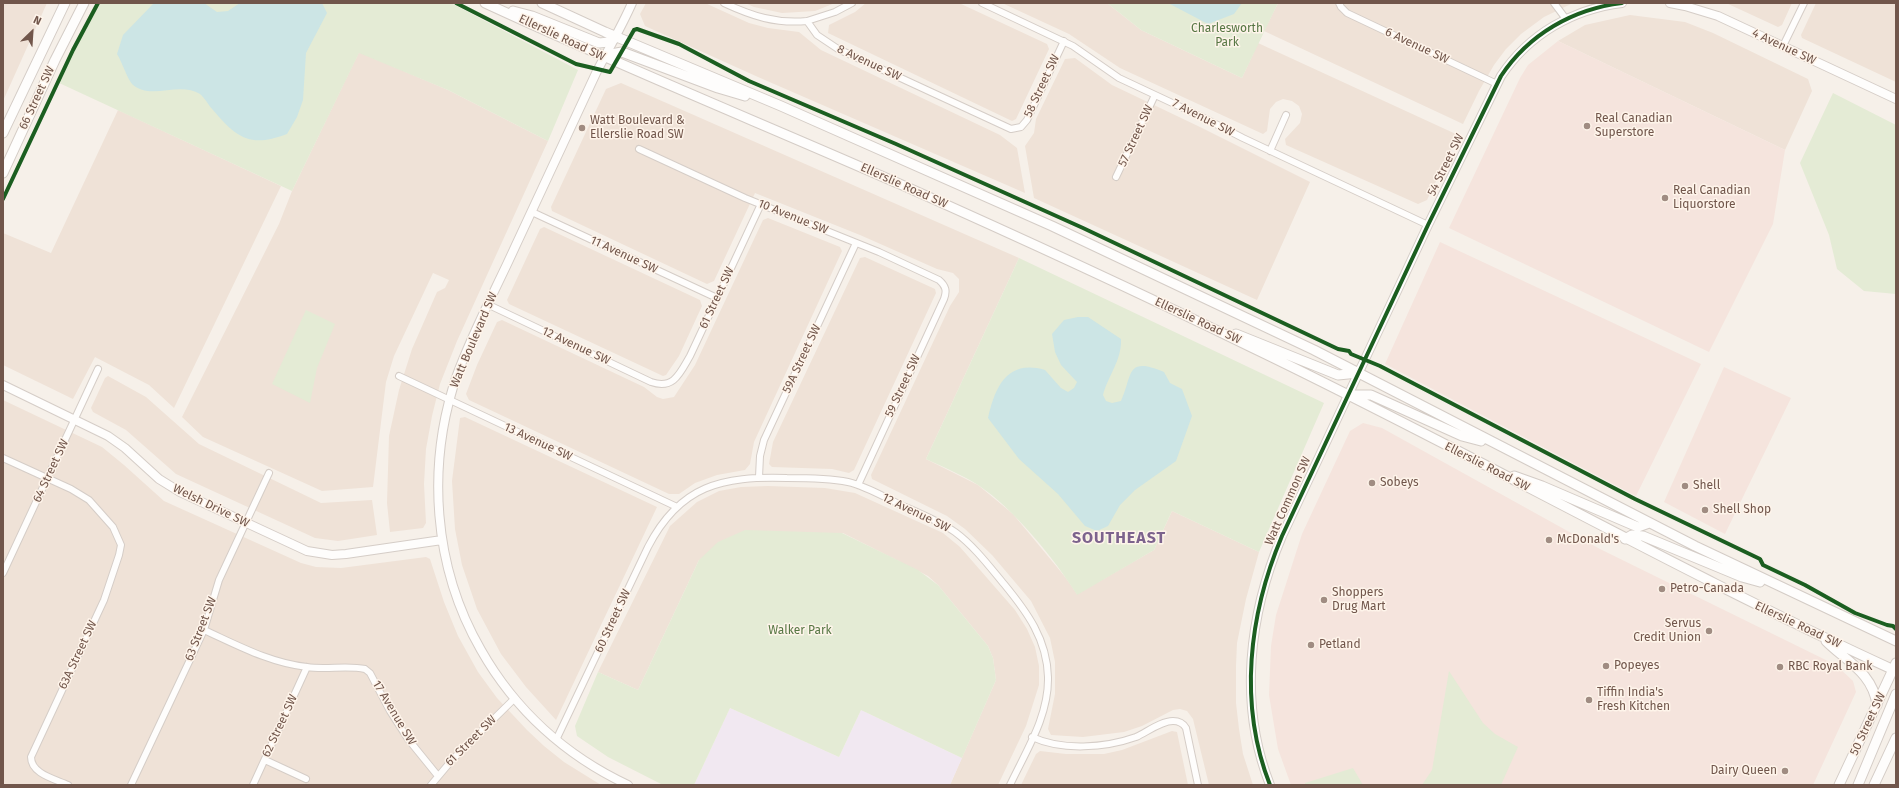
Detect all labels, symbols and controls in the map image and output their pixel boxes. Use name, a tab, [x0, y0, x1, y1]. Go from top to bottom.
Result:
north arrow	[12, 12, 52, 52]
street label: Ellerslie Road SW	[516, 12, 608, 64]
text: N	[31, 13, 43, 28]
park label: Charlesworth Park	[1191, 22, 1263, 50]
street label: 6 Avenue SW	[1383, 25, 1451, 67]
street label: 4 Avenue SW	[1750, 26, 1818, 68]
street label: 8 Avenue SW	[835, 42, 903, 84]
street label: 58 Street SW	[1021, 52, 1063, 120]
street label: 66 Street SW	[16, 64, 58, 132]
street label: 7 Avenue SW	[1170, 96, 1236, 140]
street label: 57 Street SW	[1115, 103, 1157, 169]
place label: Real Canadian Superstore	[1595, 112, 1672, 140]
place label: Watt Boulevard & Ellerslie Road SW	[590, 114, 685, 142]
marker: Real Canadian Superstore	[1582, 121, 1592, 131]
marker: Watt Boulevard & Ellerslie Road SW	[577, 123, 587, 133]
street label: 54 Street SW	[1425, 131, 1467, 199]
street label: Ellerslie Road SW	[858, 160, 950, 212]
place label: Real Canadian Liquorstore	[1673, 184, 1750, 212]
marker: Real Canadian Liquorstore	[1660, 193, 1670, 203]
street label: 10 Avenue SW	[756, 196, 830, 238]
street label: 11 Avenue SW	[588, 233, 660, 277]
street label: 61 Street SW	[696, 265, 738, 331]
street label: Watt Boulevard SW	[447, 290, 501, 390]
street label: Ellerslie Road SW	[1152, 295, 1244, 347]
street label: 59A Street SW	[780, 322, 824, 396]
street label: 12 Avenue SW	[540, 324, 612, 368]
street label: 59 Street SW	[882, 352, 924, 420]
street label: 13 Avenue SW	[502, 420, 574, 464]
street label: 64 Street SW	[30, 437, 72, 505]
street label: Ellerslie Road SW	[1442, 439, 1532, 495]
street label: Watt Common SW	[1262, 454, 1314, 548]
place label: Sobeys	[1380, 476, 1419, 490]
marker: Sobeys	[1367, 478, 1377, 488]
place label: Shell	[1693, 479, 1720, 493]
street label: Welsh Drive SW	[170, 481, 252, 531]
marker: Shell	[1680, 481, 1690, 491]
street label: 12 Avenue SW	[880, 490, 952, 536]
place label: Shell Shop	[1713, 503, 1771, 517]
marker: Shell Shop	[1700, 505, 1710, 515]
district label: SOUTHEAST	[1072, 529, 1166, 549]
place label: McDonald's	[1557, 533, 1619, 547]
marker: McDonald's	[1544, 535, 1554, 545]
place label: Petro-Canada	[1670, 582, 1744, 596]
marker: Petro-Canada	[1657, 584, 1667, 594]
place label: Shoppers Drug Mart	[1332, 586, 1386, 614]
street label: 60 Street SW	[592, 587, 634, 655]
street label: 63 Street SW	[182, 595, 220, 663]
marker: Shoppers Drug Mart	[1319, 595, 1329, 605]
street label: Ellerslie Road SW	[1752, 599, 1844, 651]
place label: Servus Credit Union	[1633, 617, 1701, 645]
street label: 63A Street SW	[56, 618, 100, 692]
park label: Walker Park	[768, 624, 832, 638]
marker: Servus Credit Union	[1704, 626, 1714, 636]
place label: Petland	[1319, 638, 1361, 652]
marker: Petland	[1306, 640, 1316, 650]
place label: Popeyes	[1614, 659, 1659, 673]
place label: RBC Royal Bank	[1788, 660, 1872, 674]
marker: Popeyes	[1601, 661, 1611, 671]
marker: RBC Royal Bank	[1775, 662, 1785, 672]
street label: 17 Avenue SW	[369, 678, 419, 748]
place label: Tiffin India's Fresh Kitchen	[1597, 686, 1670, 714]
street label: 50 Street SW	[1847, 690, 1889, 758]
street label: 62 Street SW	[259, 692, 301, 760]
marker: Tiffin India's Fresh Kitchen	[1584, 695, 1594, 705]
street label: 61 Street SW	[442, 712, 500, 770]
place label: Dairy Queen	[1710, 764, 1777, 778]
marker: Dairy Queen	[1780, 766, 1790, 776]

